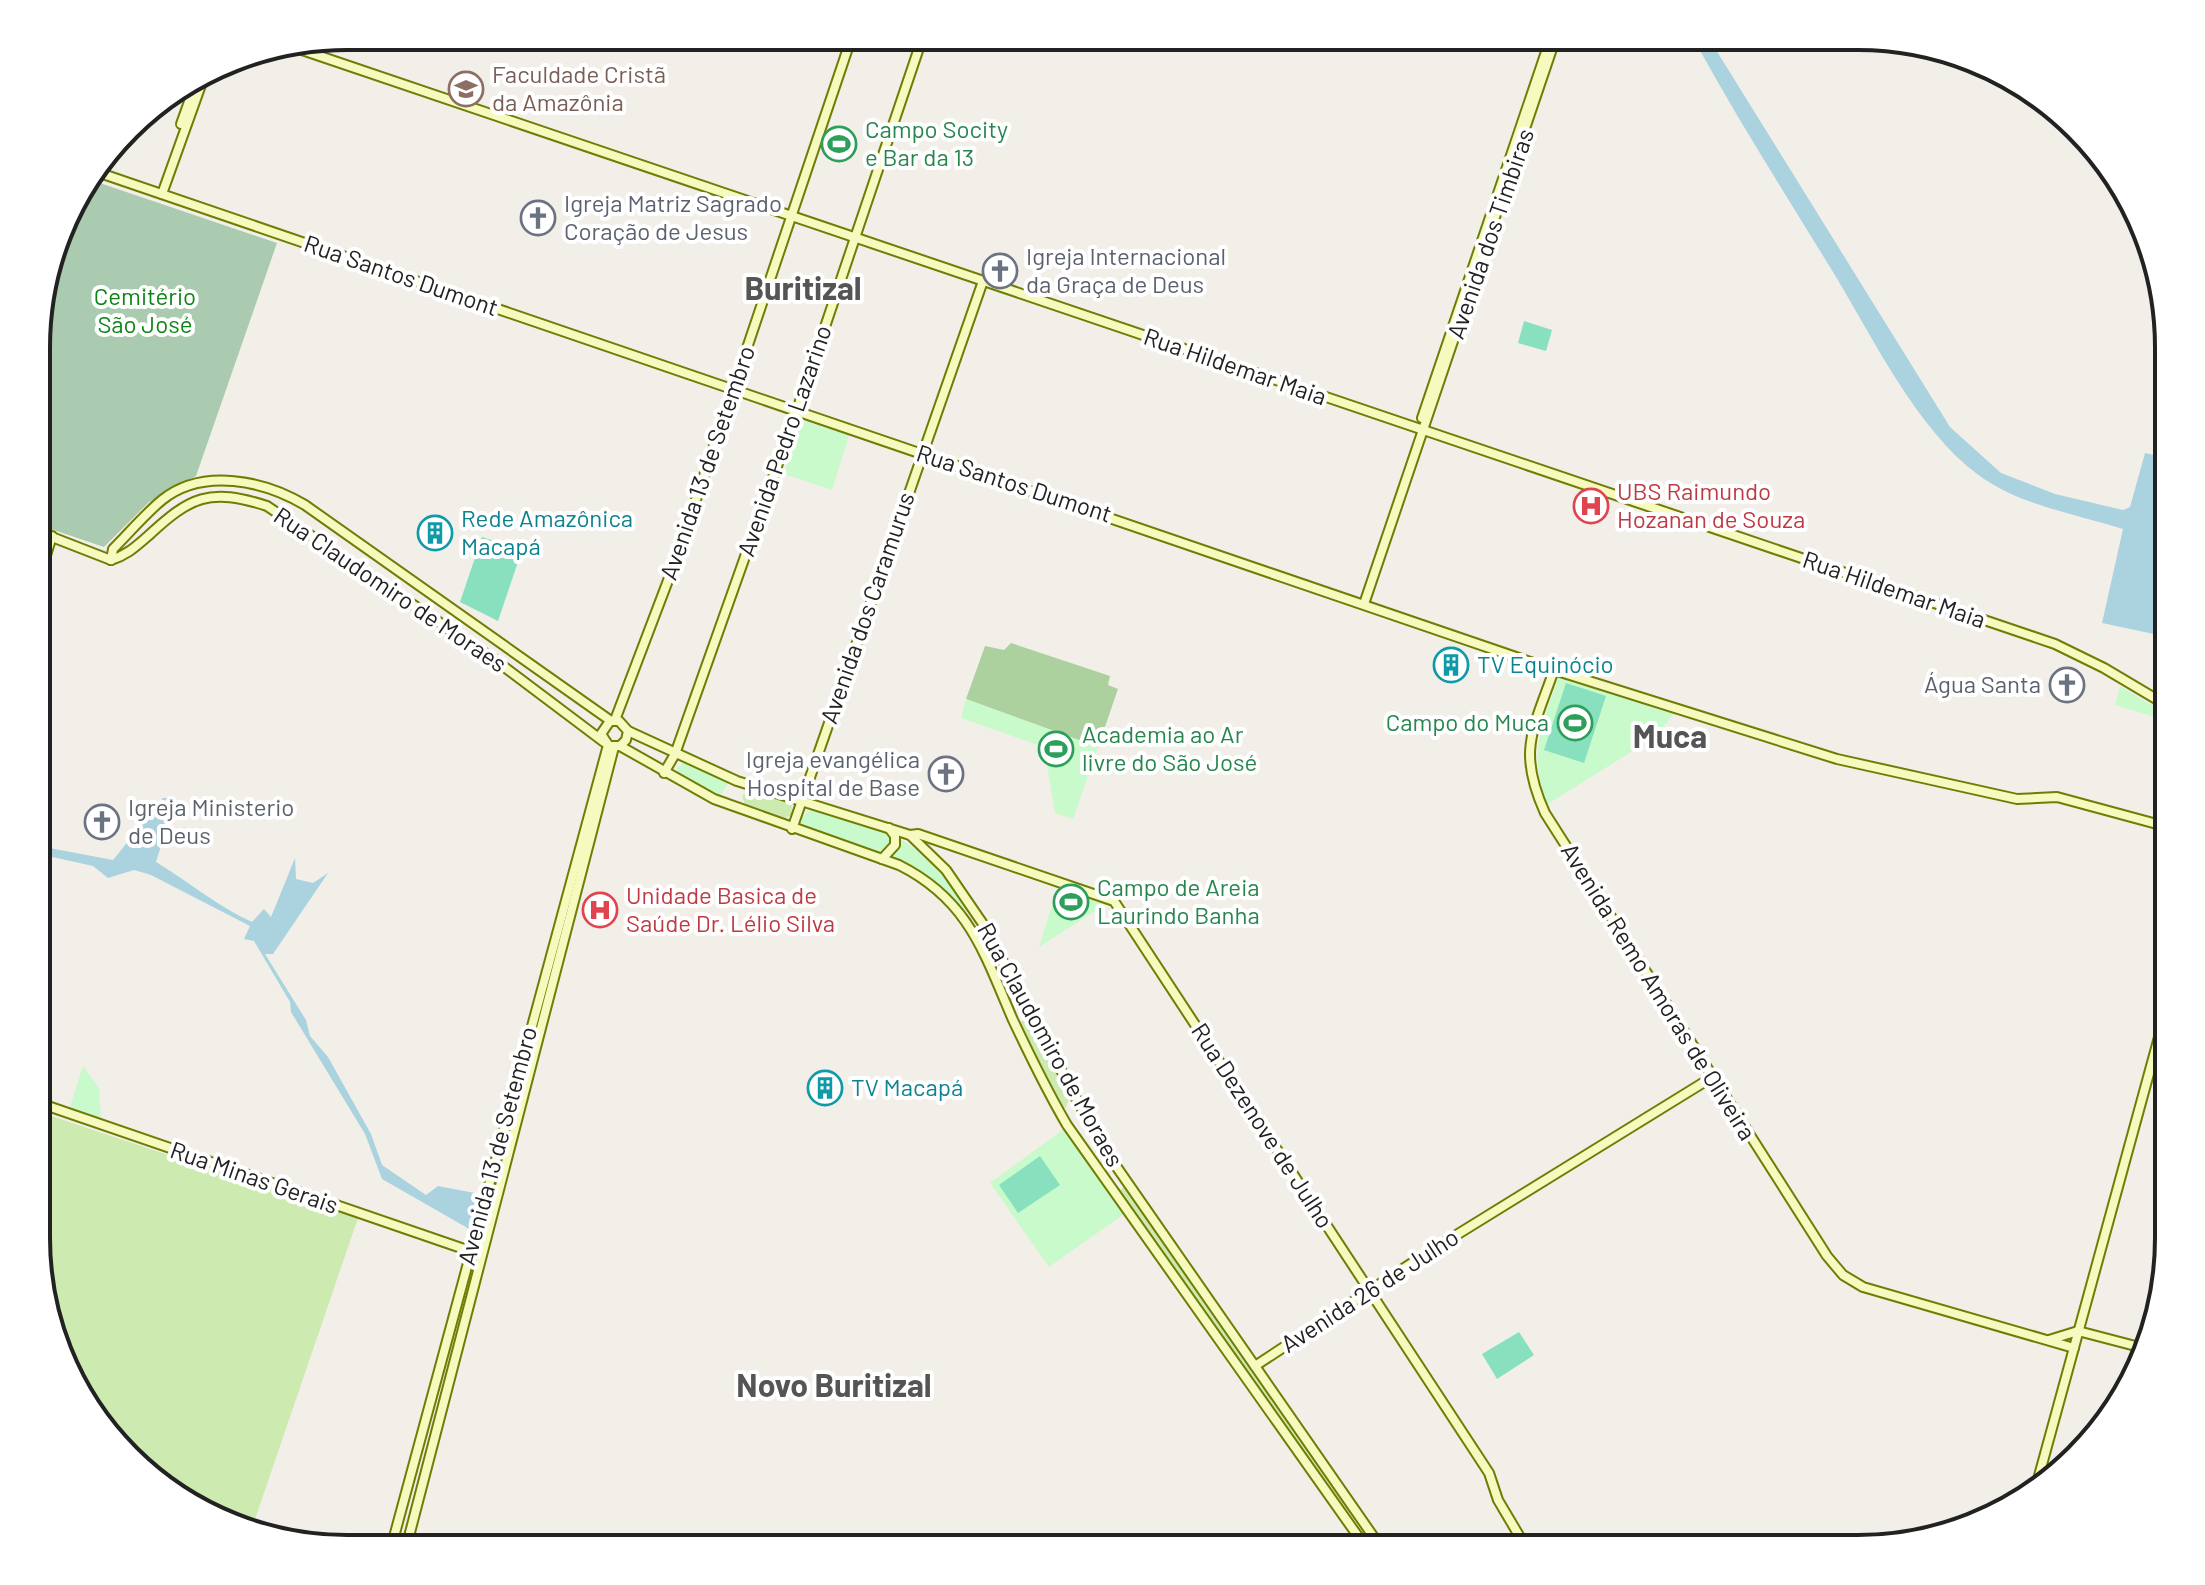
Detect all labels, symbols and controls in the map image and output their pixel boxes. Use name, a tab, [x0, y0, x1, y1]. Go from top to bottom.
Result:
place label: Faculdade Cristã da Amazônia	[492, 59, 666, 116]
school or university icon: Faculdade Cristã da Amazônia	[447, 70, 485, 108]
place label: Campo Socity e Bar da 13	[865, 114, 1008, 171]
sports icon: Campo Socity e Bar da 13	[820, 125, 858, 163]
street label: Avenida dos Timbiras	[1440, 125, 1539, 342]
place label: Igreja Matriz Sagrado Coração de Jesus	[564, 188, 782, 245]
church icon: Igreja Matriz Sagrado Coração de Jesus	[519, 199, 557, 237]
street label: Rua Santos Dumont	[301, 228, 502, 321]
place label: Igreja Internacional da Graça de Deus	[1026, 241, 1226, 298]
church icon: Igreja Internacional da Graça de Deus	[981, 252, 1019, 290]
district label: Buritizal	[744, 268, 862, 306]
park label: Cemitério São José	[94, 281, 196, 338]
street label: Avenida Pedro Lazarino	[730, 321, 837, 560]
street label: Rua Hildemar Maia	[1140, 321, 1331, 410]
street label: Avenida 13 de Setembro	[653, 342, 760, 583]
street label: Rua Santos Dumont	[913, 437, 1116, 528]
place label: UBS Raimundo Hozanan de Souza	[1617, 476, 1805, 533]
hospital icon: UBS Raimundo Hozanan de Souza	[1572, 487, 1610, 525]
street label: Avenida dos Caramurus	[813, 488, 920, 727]
street label: Rua Claudomiro de Moraes	[269, 500, 513, 678]
place label: Rede Amazônica Macapá	[461, 503, 633, 560]
building icon: Rede Amazônica Macapá	[416, 514, 454, 552]
street label: Rua Hildemar Maia	[1799, 544, 1990, 633]
building icon: TV Equinócio	[1432, 646, 1470, 684]
place label: TV Equinócio	[1477, 649, 1614, 678]
church icon: Água Santa	[2048, 666, 2086, 704]
place label: Água Santa	[1924, 669, 2041, 698]
sports icon: Campo do Muca	[1556, 704, 1594, 742]
place label: Campo do Muca	[1386, 707, 1549, 736]
district label: Muca	[1633, 716, 1707, 754]
place label: Academia ao Ar livre do São José	[1082, 719, 1257, 776]
sports icon: Academia ao Ar livre do São José	[1037, 730, 1075, 768]
place label: Igreja evangélica Hospital de Base	[746, 744, 920, 801]
church icon: Igreja evangélica Hospital de Base	[927, 755, 965, 793]
place label: Igreja Ministerio de Deus	[128, 792, 294, 849]
church icon: Igreja Ministerio de Deus	[83, 803, 121, 841]
street label: Avenida Remo Amoras de Oliveira	[1556, 837, 1763, 1145]
place label: Campo de Areia Laurindo Banha	[1097, 872, 1260, 929]
place label: Unidade Basica de Saúde Dr. Lélio Silva	[626, 880, 835, 937]
sports icon: Campo de Areia Laurindo Banha	[1052, 883, 1090, 921]
hospital icon: Unidade Basica de Saúde Dr. Lélio Silva	[581, 891, 619, 929]
street label: Rua Claudomiro de Moraes	[972, 917, 1131, 1171]
street label: Rua Dezenove de Julho	[1186, 1017, 1340, 1233]
street label: Avenida 13 de Setembro	[451, 1023, 542, 1268]
building icon: TV Macapá	[806, 1069, 844, 1107]
place label: TV Macapá	[851, 1072, 963, 1101]
street label: Rua Minas Gerais	[167, 1134, 342, 1219]
street label: Avenida 26 de Julho	[1275, 1222, 1463, 1358]
district label: Novo Buritizal	[736, 1365, 932, 1403]

